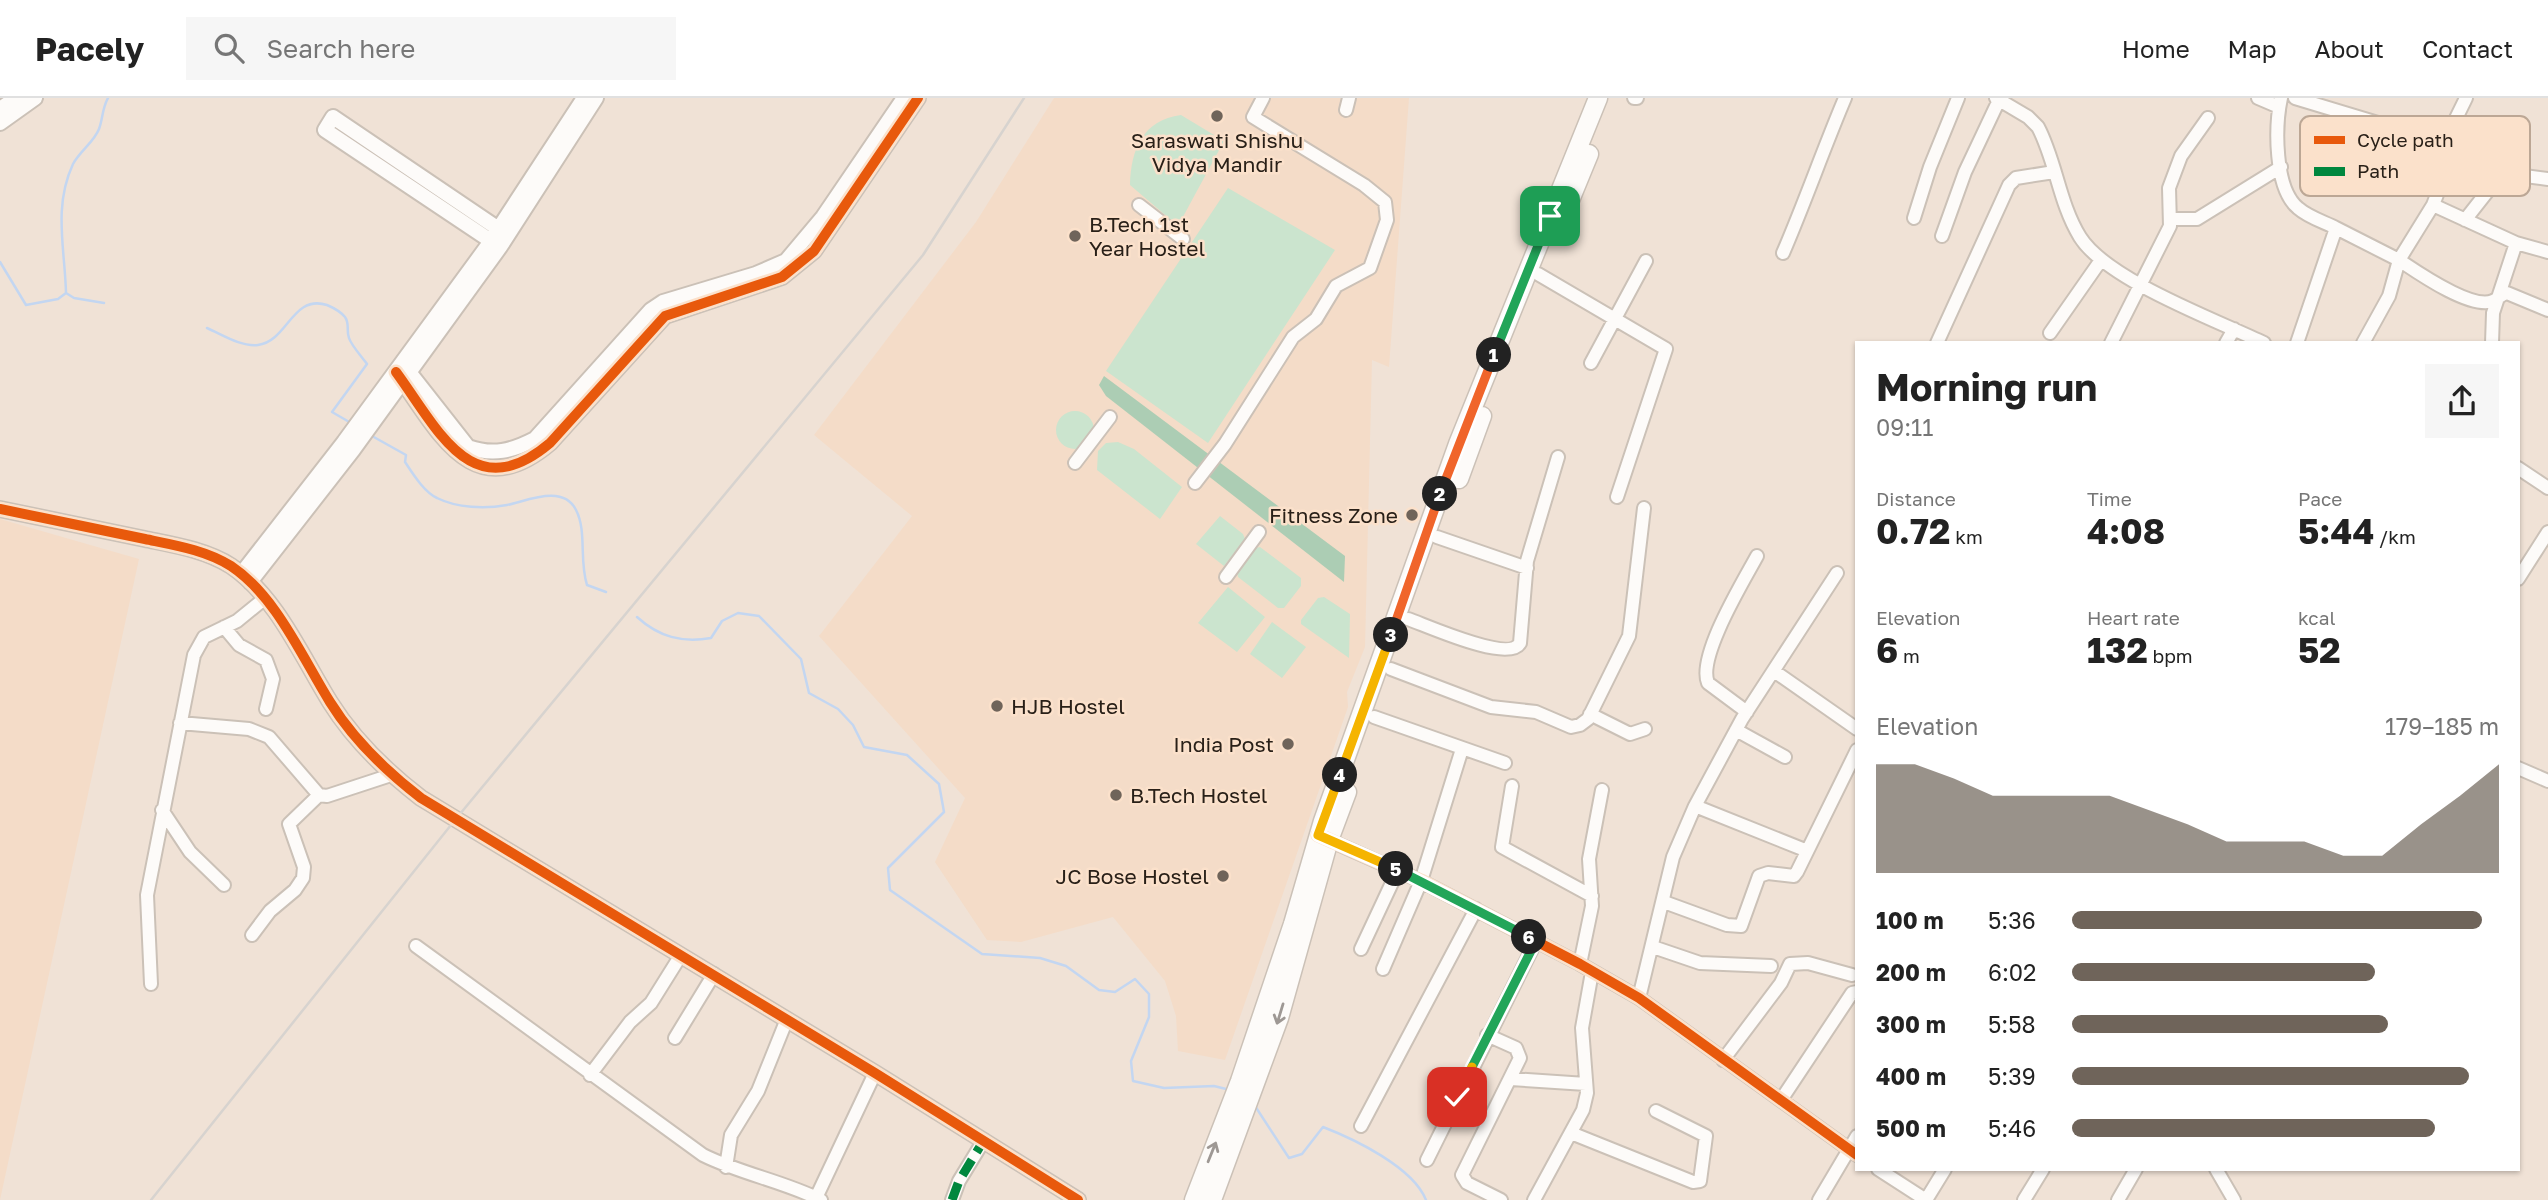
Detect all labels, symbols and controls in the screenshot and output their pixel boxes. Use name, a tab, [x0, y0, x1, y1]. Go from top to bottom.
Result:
search box	[186, 17, 676, 80]
text: Pacely	[35, 29, 144, 68]
icon: search	[210, 29, 248, 67]
text: Search here	[266, 33, 415, 64]
text: Home	[2122, 34, 2190, 63]
text: Map	[2228, 34, 2277, 63]
text: About	[2315, 34, 2384, 63]
text: Contact	[2422, 34, 2513, 63]
marker: Saraswati Shishu Vidya Mandir	[1209, 108, 1225, 124]
legend	[2300, 116, 2530, 196]
place label: Saraswati Shishu Vidya Mandir	[1131, 127, 1303, 177]
text: Cycle path	[2357, 128, 2454, 151]
text: Path	[2357, 159, 2399, 182]
pin	[1520, 186, 1580, 246]
icon: arrive	[1531, 197, 1569, 235]
place label: B.Tech 1st Year Hostel	[1089, 211, 1205, 261]
marker: B.Tech 1st Year Hostel	[1067, 228, 1083, 244]
pin: 1	[1476, 338, 1512, 372]
text: 1	[1489, 343, 1498, 366]
text: Morning run	[1876, 364, 2097, 409]
button: share	[2425, 364, 2499, 438]
text: 09:11	[1876, 413, 1933, 441]
pin: 2	[1422, 476, 1458, 512]
text: 2	[1434, 482, 1445, 505]
text: Distance	[1876, 487, 1956, 510]
text: Time	[2087, 487, 2132, 510]
text: Pace	[2298, 487, 2342, 510]
place label: Fitness Zone	[1269, 502, 1398, 528]
marker: Fitness Zone	[1404, 507, 1420, 523]
text: 0.72	[1876, 510, 1950, 552]
text: 4:08	[2087, 510, 2165, 552]
text: 5:44	[2298, 510, 2374, 552]
text: km	[1950, 525, 1983, 548]
text: /km	[2374, 525, 2416, 548]
text: Elevation	[1876, 606, 1961, 629]
text: Heart rate	[2087, 606, 2180, 629]
text: kcal	[2298, 606, 2336, 629]
pin: 3	[1374, 618, 1408, 652]
text: 3	[1385, 623, 1396, 646]
text: 6	[1876, 629, 1898, 671]
text: 132	[2087, 629, 2148, 671]
text: 52	[2298, 629, 2341, 671]
text: m	[1898, 644, 1920, 667]
text: bpm	[2148, 644, 2193, 667]
place label: HJB Hostel	[1011, 693, 1125, 719]
marker: HJB Hostel	[989, 698, 1005, 714]
text: Elevation	[1876, 712, 1978, 740]
text: 179–185 m	[2385, 712, 2499, 740]
place label: India Post	[1173, 731, 1274, 757]
marker: India Post	[1280, 736, 1296, 752]
pin: 4	[1322, 758, 1358, 792]
text: 4	[1334, 763, 1345, 786]
place label: B.Tech Hostel	[1130, 782, 1268, 808]
marker: B.Tech Hostel	[1108, 787, 1124, 803]
pin: 5	[1378, 852, 1414, 886]
text: 5	[1390, 857, 1401, 880]
place label: JC Bose Hostel	[1056, 863, 1209, 889]
marker: JC Bose Hostel	[1215, 868, 1231, 884]
text: 100 m	[1876, 906, 1944, 934]
text: 5:36	[1988, 906, 2036, 934]
pin: 6	[1512, 920, 1546, 954]
text: 6	[1522, 925, 1535, 948]
text: 200 m	[1876, 958, 1946, 986]
text: 6:02	[1988, 958, 2036, 986]
one-way arrow	[1272, 1003, 1285, 1025]
text: 300 m	[1876, 1010, 1946, 1038]
text: 5:58	[1988, 1010, 2036, 1038]
text: 400 m	[1876, 1062, 1946, 1090]
text: 5:39	[1988, 1062, 2036, 1090]
pin	[1427, 1067, 1487, 1127]
icon: check	[1438, 1078, 1476, 1116]
text: 500 m	[1876, 1114, 1946, 1142]
text: 5:46	[1988, 1114, 2036, 1142]
one-way arrow	[1207, 1142, 1220, 1164]

